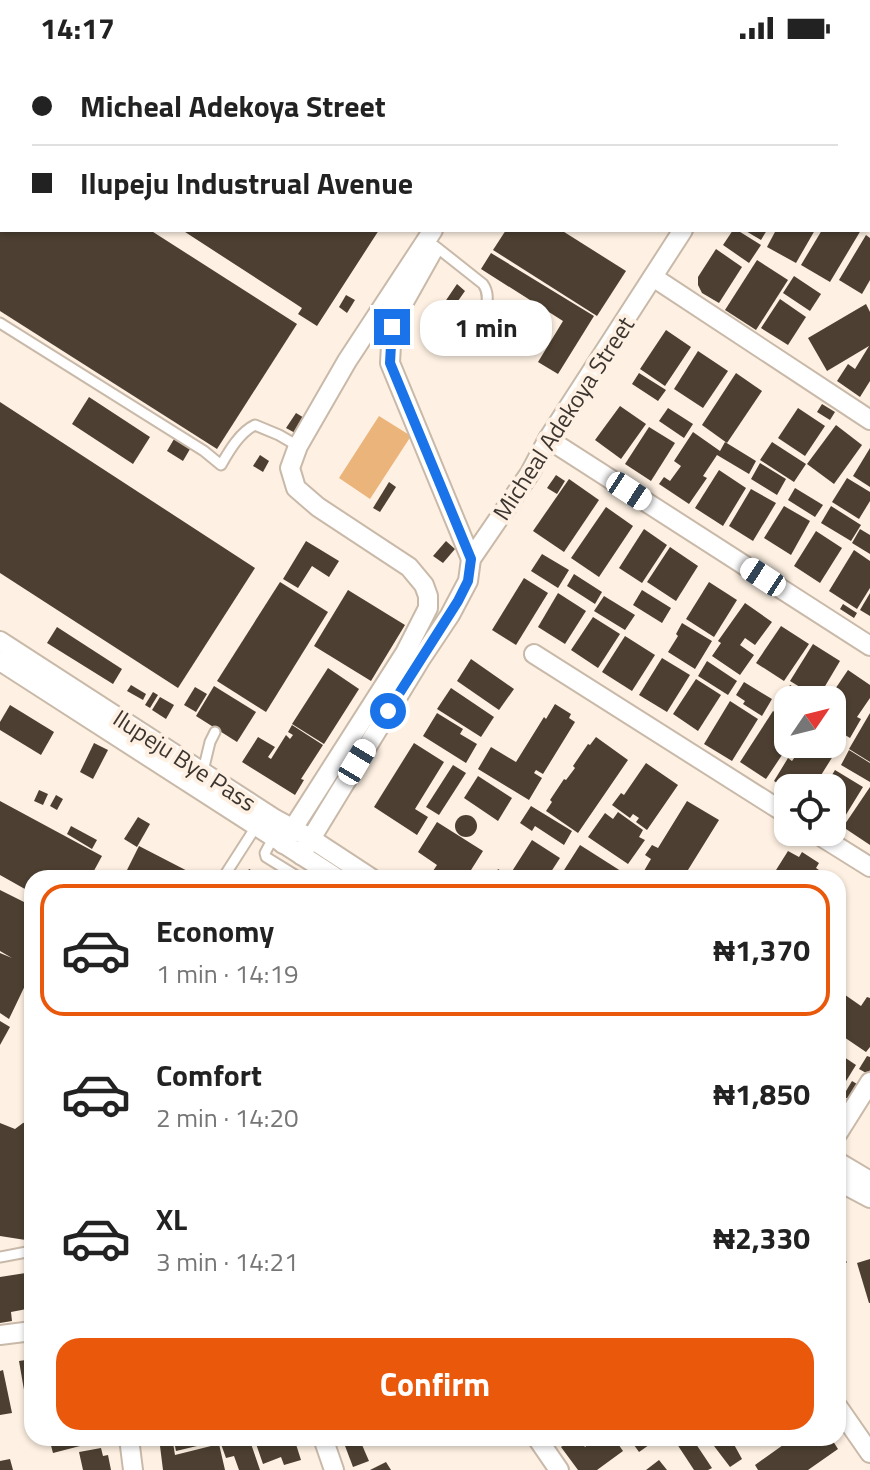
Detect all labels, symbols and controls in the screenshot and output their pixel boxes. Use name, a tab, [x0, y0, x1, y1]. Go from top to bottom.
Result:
text: 14:17	[40, 5, 115, 51]
text: Micheal Adekoya Street	[80, 83, 386, 129]
text: Ilupeju Industrual Avenue	[80, 160, 413, 206]
callout: 1 min	[420, 299, 552, 355]
text: 1 min	[454, 308, 518, 347]
street label: Micheal Adekoya Street	[483, 308, 643, 527]
route end	[374, 309, 410, 345]
car	[602, 468, 656, 514]
car	[736, 554, 790, 600]
north arrow	[774, 686, 846, 758]
map controls	[774, 686, 846, 846]
route start	[370, 693, 406, 729]
street label: Ilupeju Bye Pass	[106, 700, 264, 820]
car	[334, 735, 380, 789]
button: locate	[774, 774, 846, 846]
text: Economy	[156, 908, 274, 954]
icon: car	[60, 914, 132, 986]
text: ₦1,370	[713, 927, 810, 973]
text: 1 min · 14:19	[156, 954, 299, 993]
text: Comfort	[156, 1052, 262, 1098]
icon: car	[60, 1058, 132, 1130]
text: ₦1,850	[713, 1071, 810, 1117]
text: 2 min · 14:20	[156, 1098, 299, 1137]
text: XL	[156, 1196, 187, 1242]
icon: car	[60, 1202, 132, 1274]
text: ₦2,330	[713, 1215, 810, 1261]
text: 3 min · 14:21	[156, 1242, 299, 1281]
button: Confirm	[56, 1338, 814, 1430]

